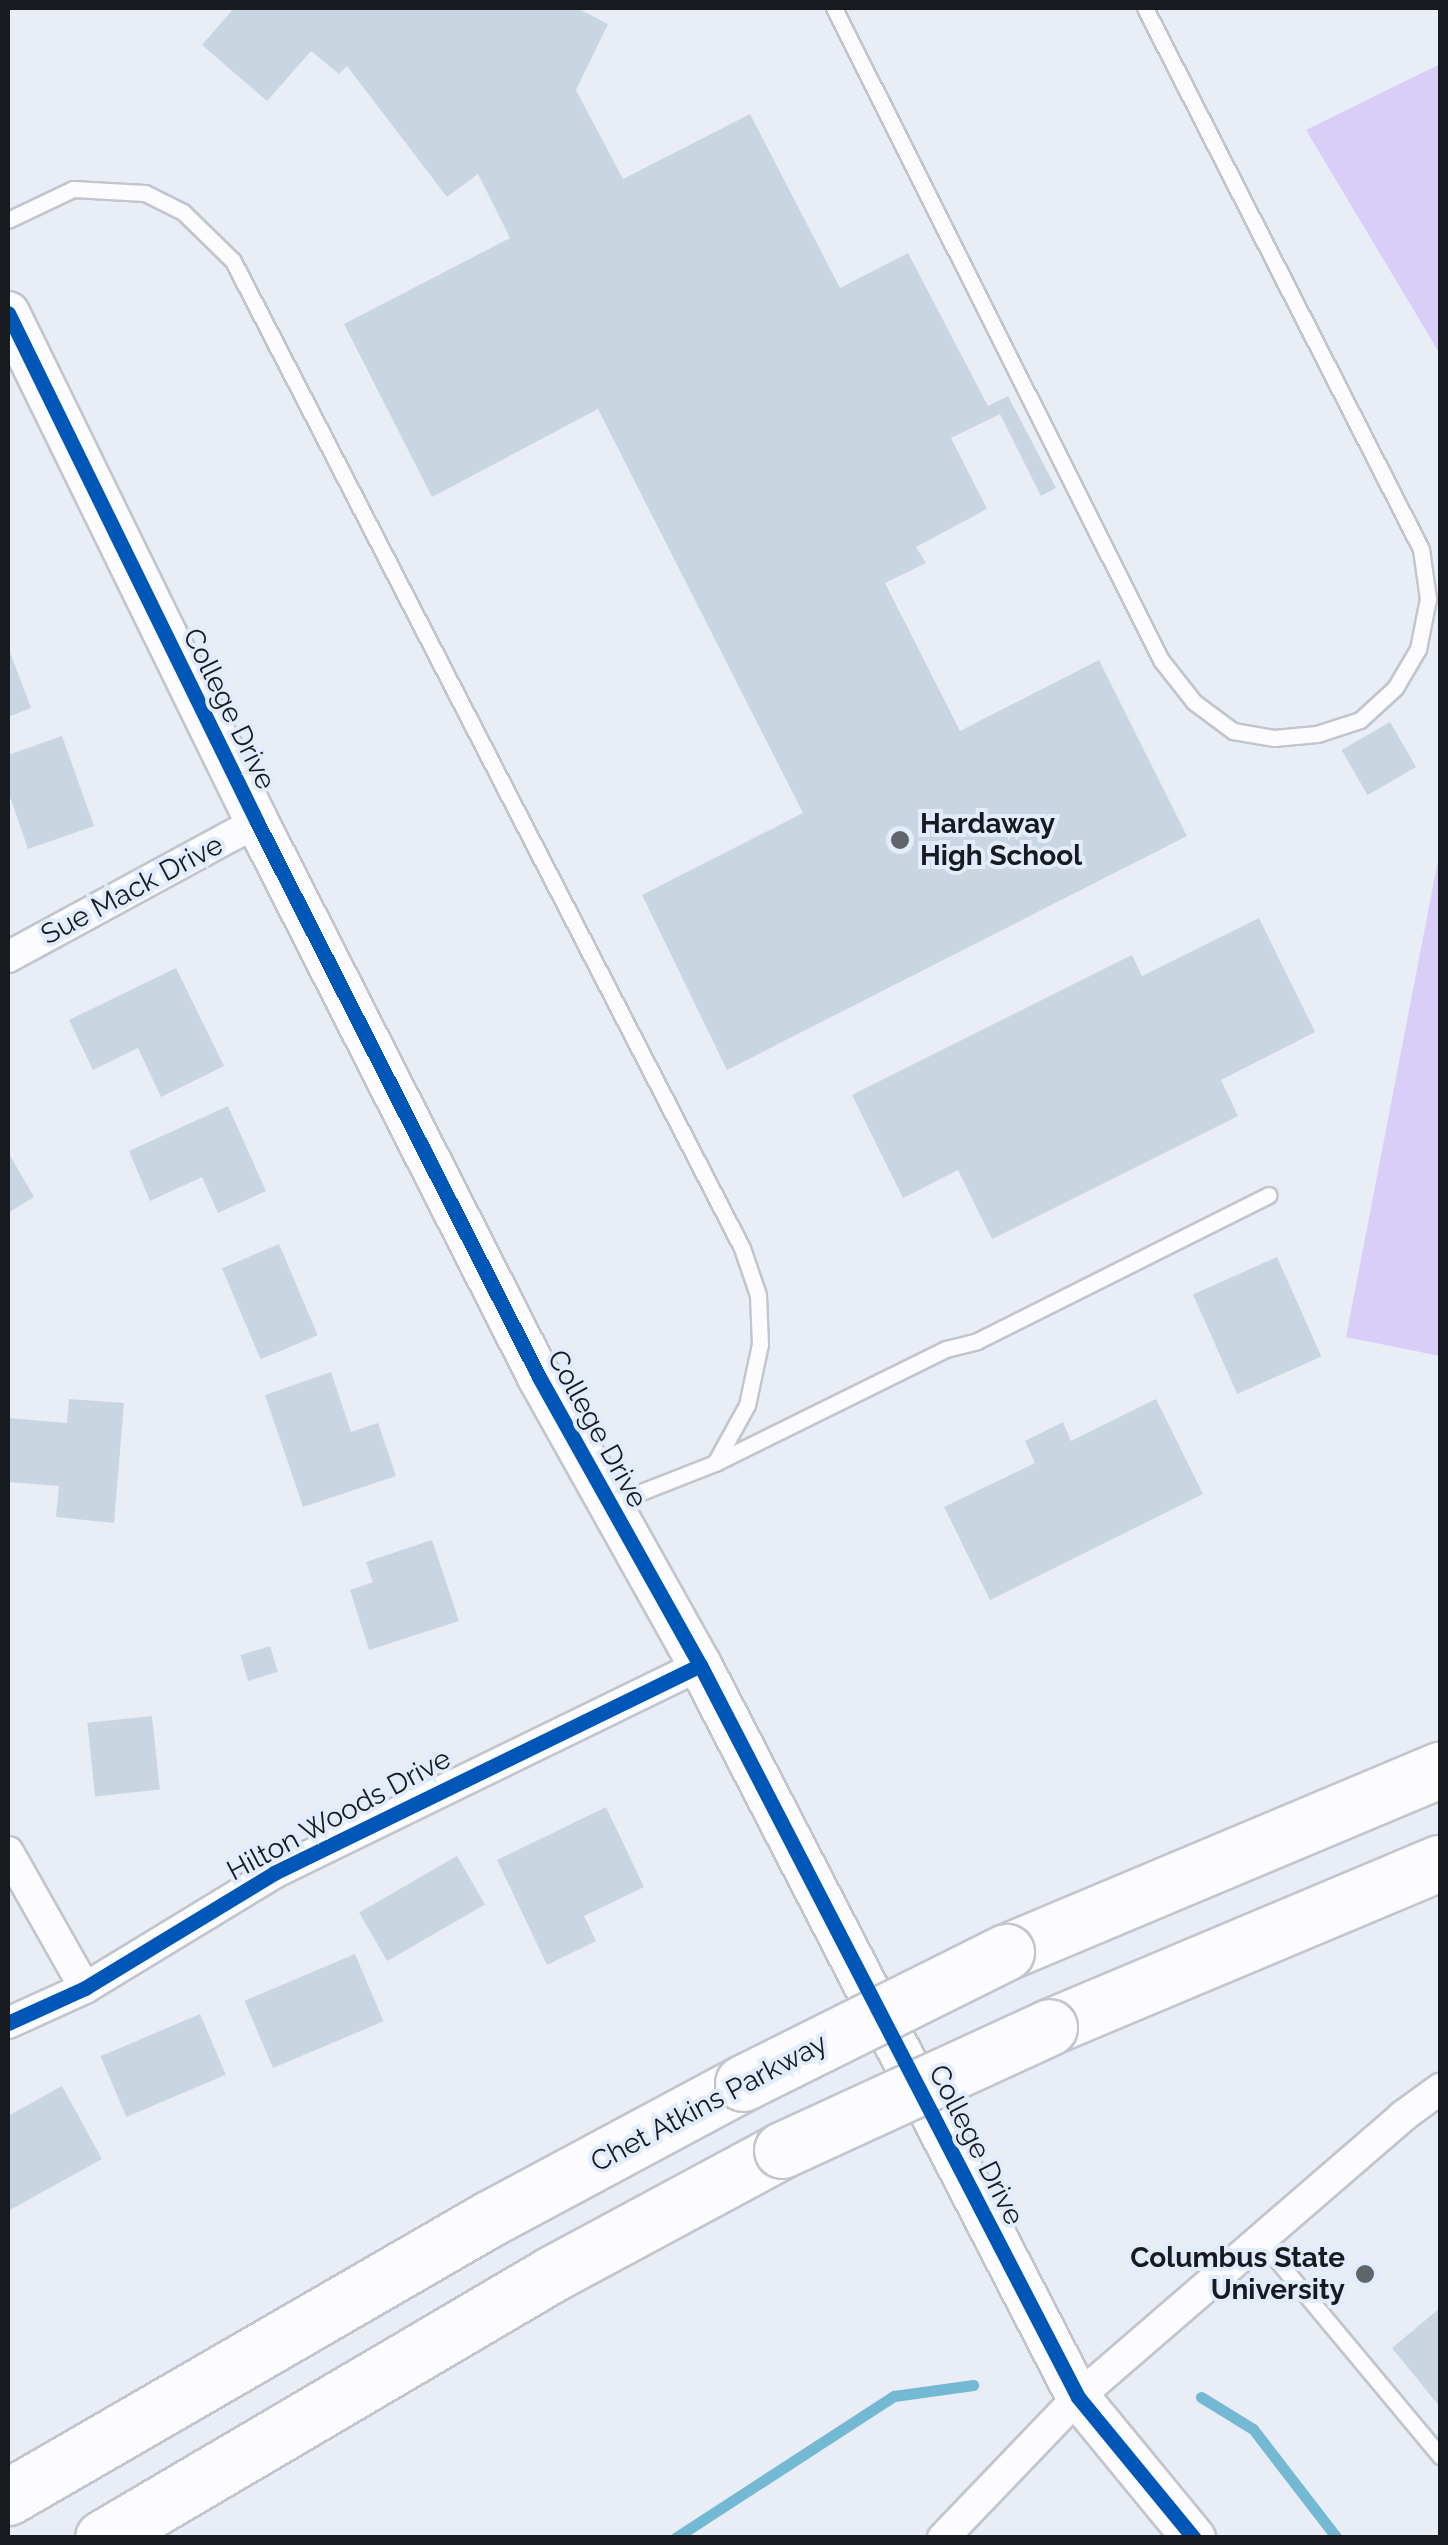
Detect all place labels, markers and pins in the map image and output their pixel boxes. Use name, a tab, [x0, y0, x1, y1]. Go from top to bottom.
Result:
place label: Hardaway High School	[920, 807, 1082, 873]
marker: Hardaway High School	[889, 829, 911, 851]
place label: Columbus State University	[1130, 2241, 1345, 2307]
marker: Columbus State University	[1354, 2263, 1376, 2285]

